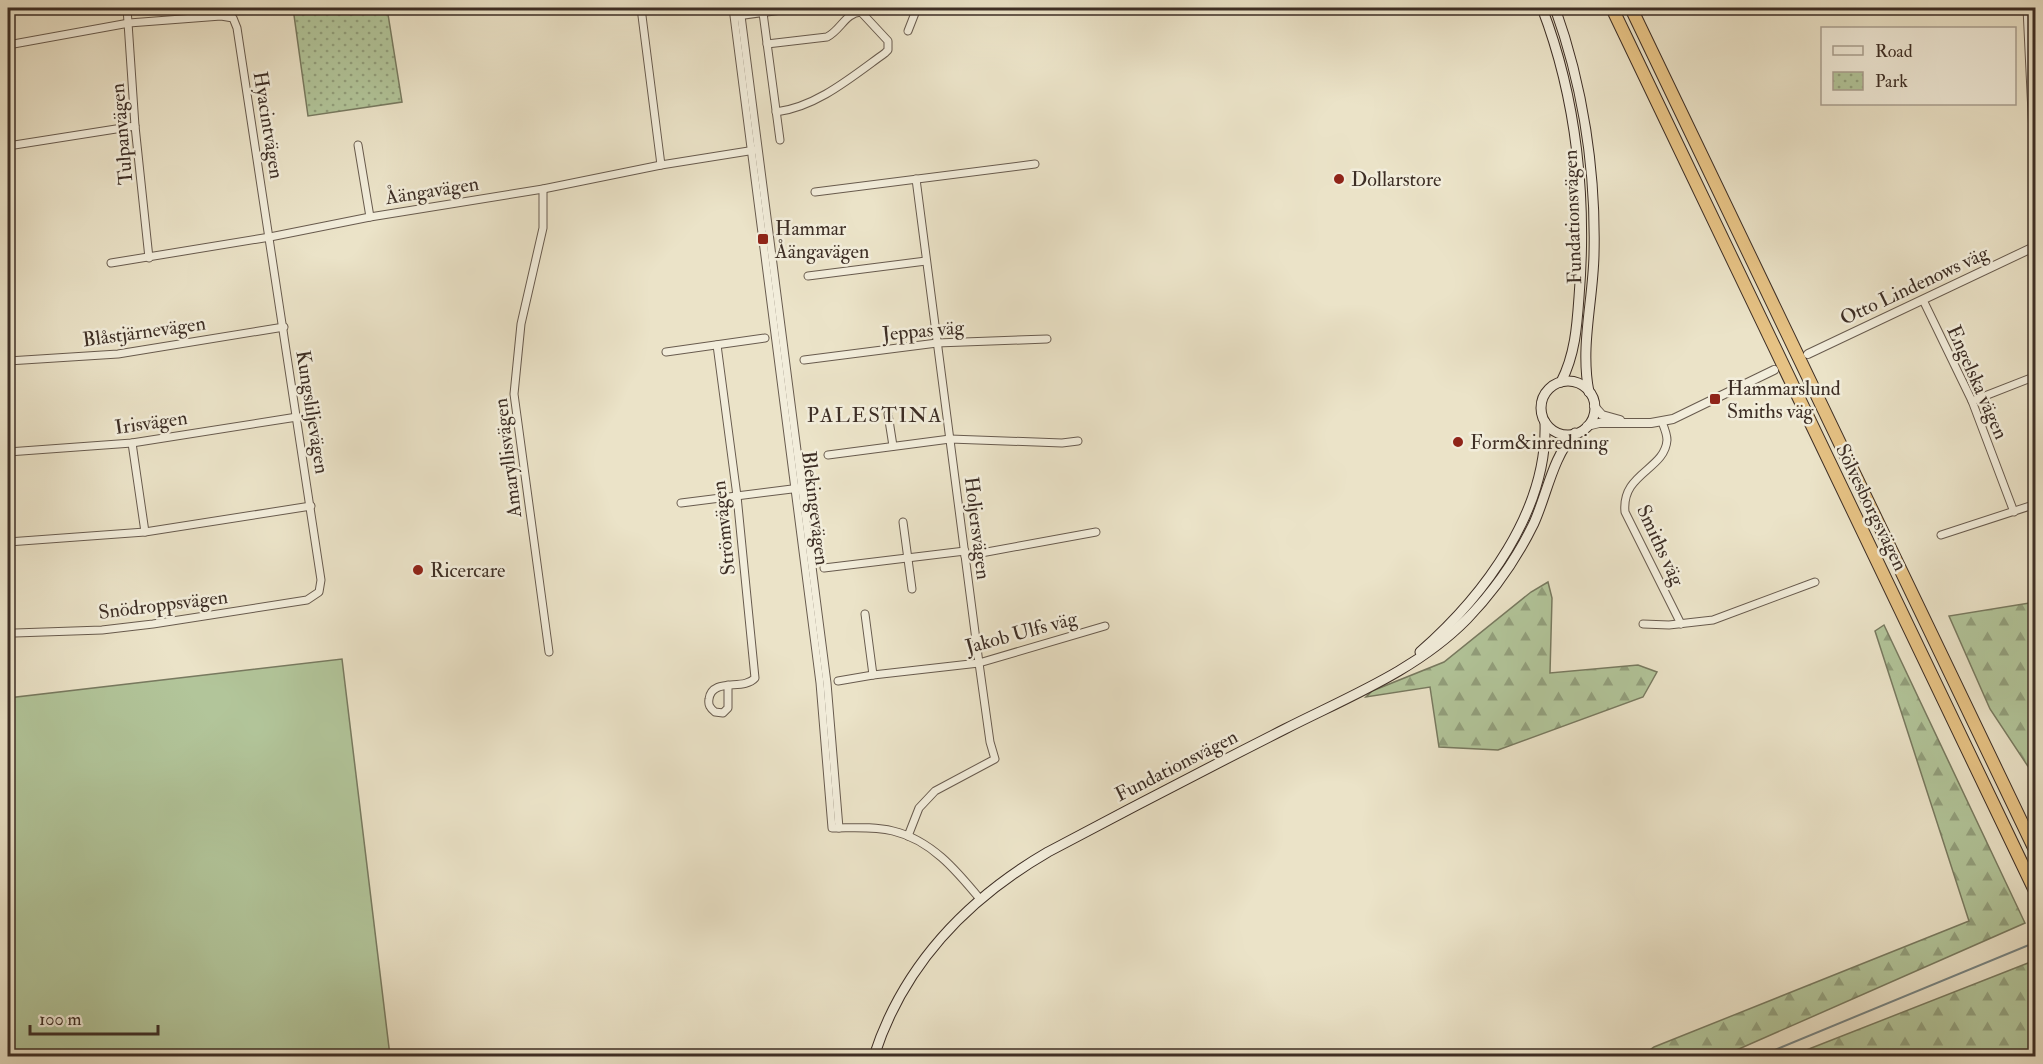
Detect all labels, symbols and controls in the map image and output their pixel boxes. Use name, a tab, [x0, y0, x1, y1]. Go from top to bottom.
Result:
legend	[1821, 27, 2016, 105]
text: Road	[1875, 40, 1913, 63]
street label: Hyacintvägen	[248, 70, 289, 181]
text: Park	[1875, 70, 1908, 93]
street label: Tulpanvägen	[105, 82, 139, 186]
street label: Fundationsvägen	[1558, 149, 1587, 285]
place label: Dollarstore	[1351, 167, 1441, 192]
street label: Åängavägen	[383, 171, 481, 210]
marker: Dollarstore	[1332, 172, 1346, 186]
place label: Hammar Åängavägen	[774, 216, 869, 264]
marker: Hammar Åängavägen	[756, 232, 770, 246]
street label: Otto Lindenows väg	[1836, 240, 1994, 331]
street label: Blåstjärnevägen	[81, 310, 207, 353]
street label: Jeppas väg	[880, 314, 966, 348]
street label: Engelska vägen	[1941, 321, 2014, 443]
street label: Kungsliljevägen	[290, 349, 335, 476]
place label: Hammarslund Smiths väg	[1727, 376, 1841, 424]
marker: Hammarslund Smiths väg	[1708, 392, 1722, 406]
street label: Amaryllisvägen	[488, 397, 527, 520]
district label: PALESTINA	[807, 402, 943, 429]
street label: Irisvägen	[113, 405, 189, 440]
place label: Form&inredning	[1470, 430, 1610, 455]
marker: Form&inredning	[1451, 435, 1465, 449]
street label: Sölvesborgsvägen	[1830, 440, 1913, 575]
street label: Blekingevägen	[796, 449, 835, 567]
street label: Holjersvägen	[959, 475, 996, 581]
street label: Strömvägen	[706, 479, 741, 577]
street label: Smiths väg	[1631, 501, 1691, 591]
place label: Ricercare	[430, 558, 505, 583]
marker: Ricercare	[411, 563, 425, 577]
street label: Snödroppsvägen	[97, 584, 229, 626]
street label: Jakob Ulfs väg	[961, 605, 1081, 660]
street label: Fundationsvägen	[1111, 724, 1242, 807]
scale bar	[30, 998, 158, 1036]
text: 100 m	[39, 1008, 82, 1031]

